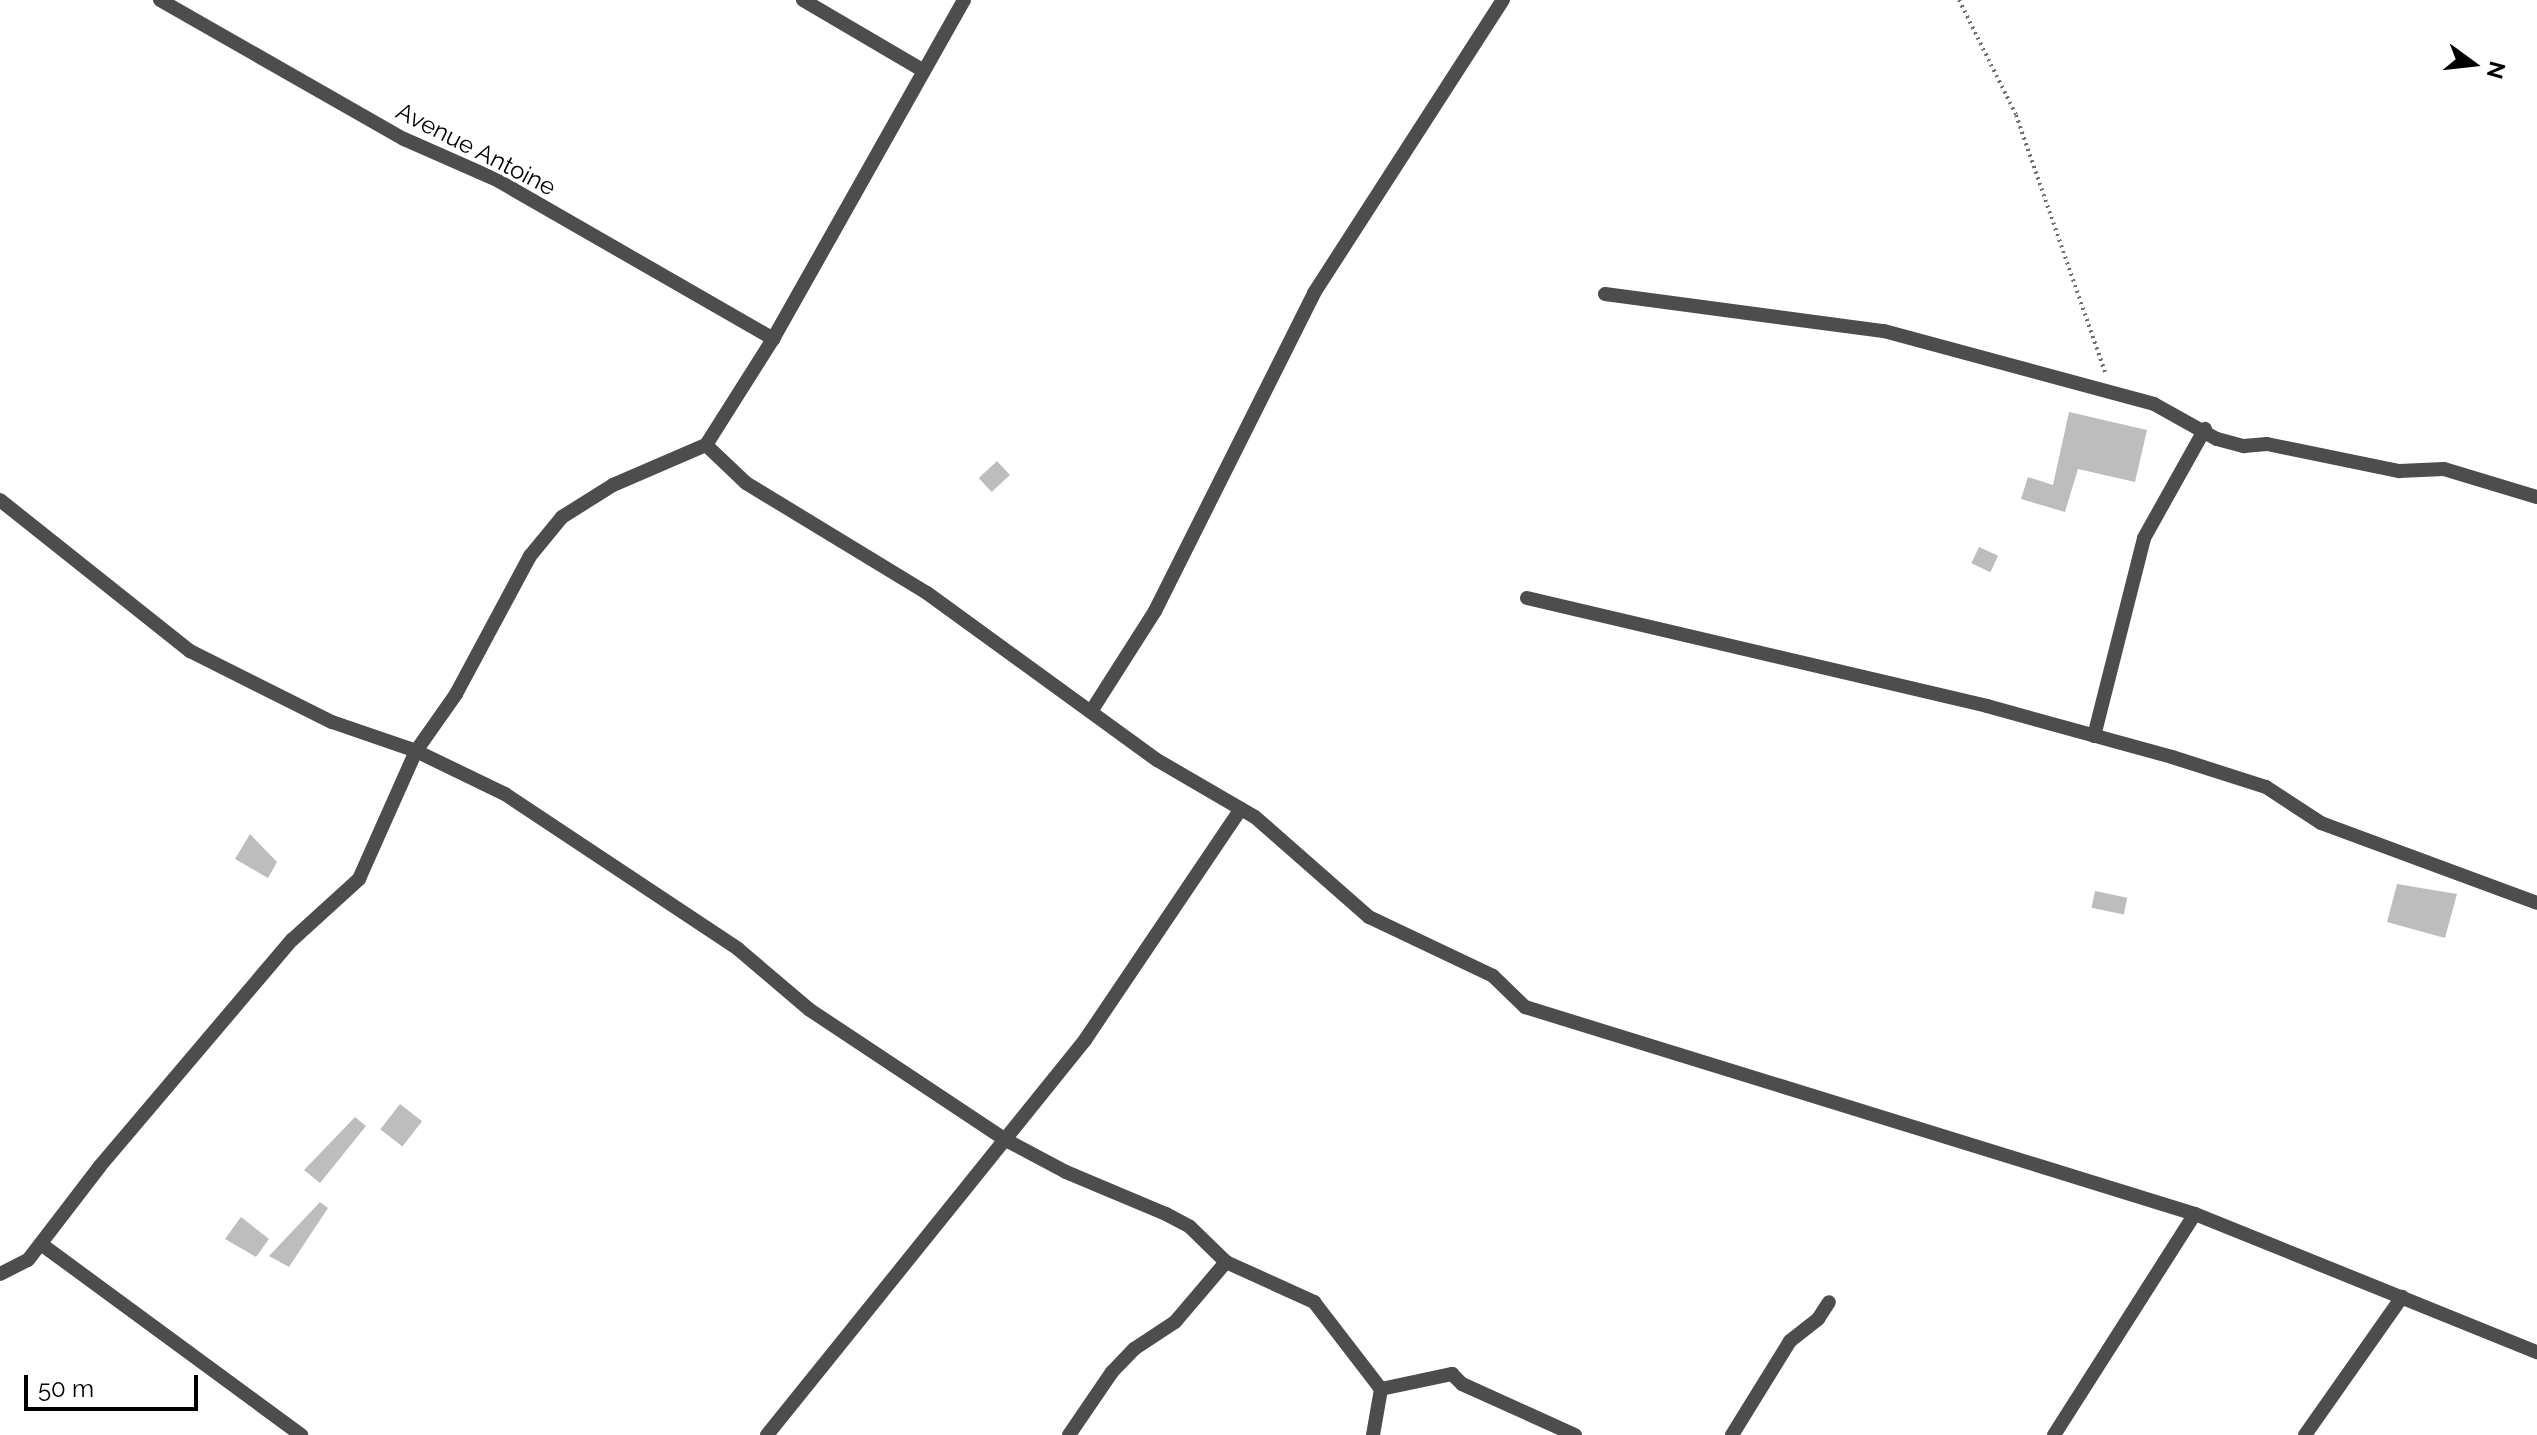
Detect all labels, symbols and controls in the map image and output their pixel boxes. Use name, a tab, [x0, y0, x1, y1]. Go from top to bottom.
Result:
north arrow	[2433, 24, 2513, 104]
text: N	[2481, 59, 2511, 82]
street label: Avenue Antoine	[391, 96, 561, 202]
scale bar	[28, 1359, 202, 1409]
text: 50 m	[38, 1374, 94, 1403]

